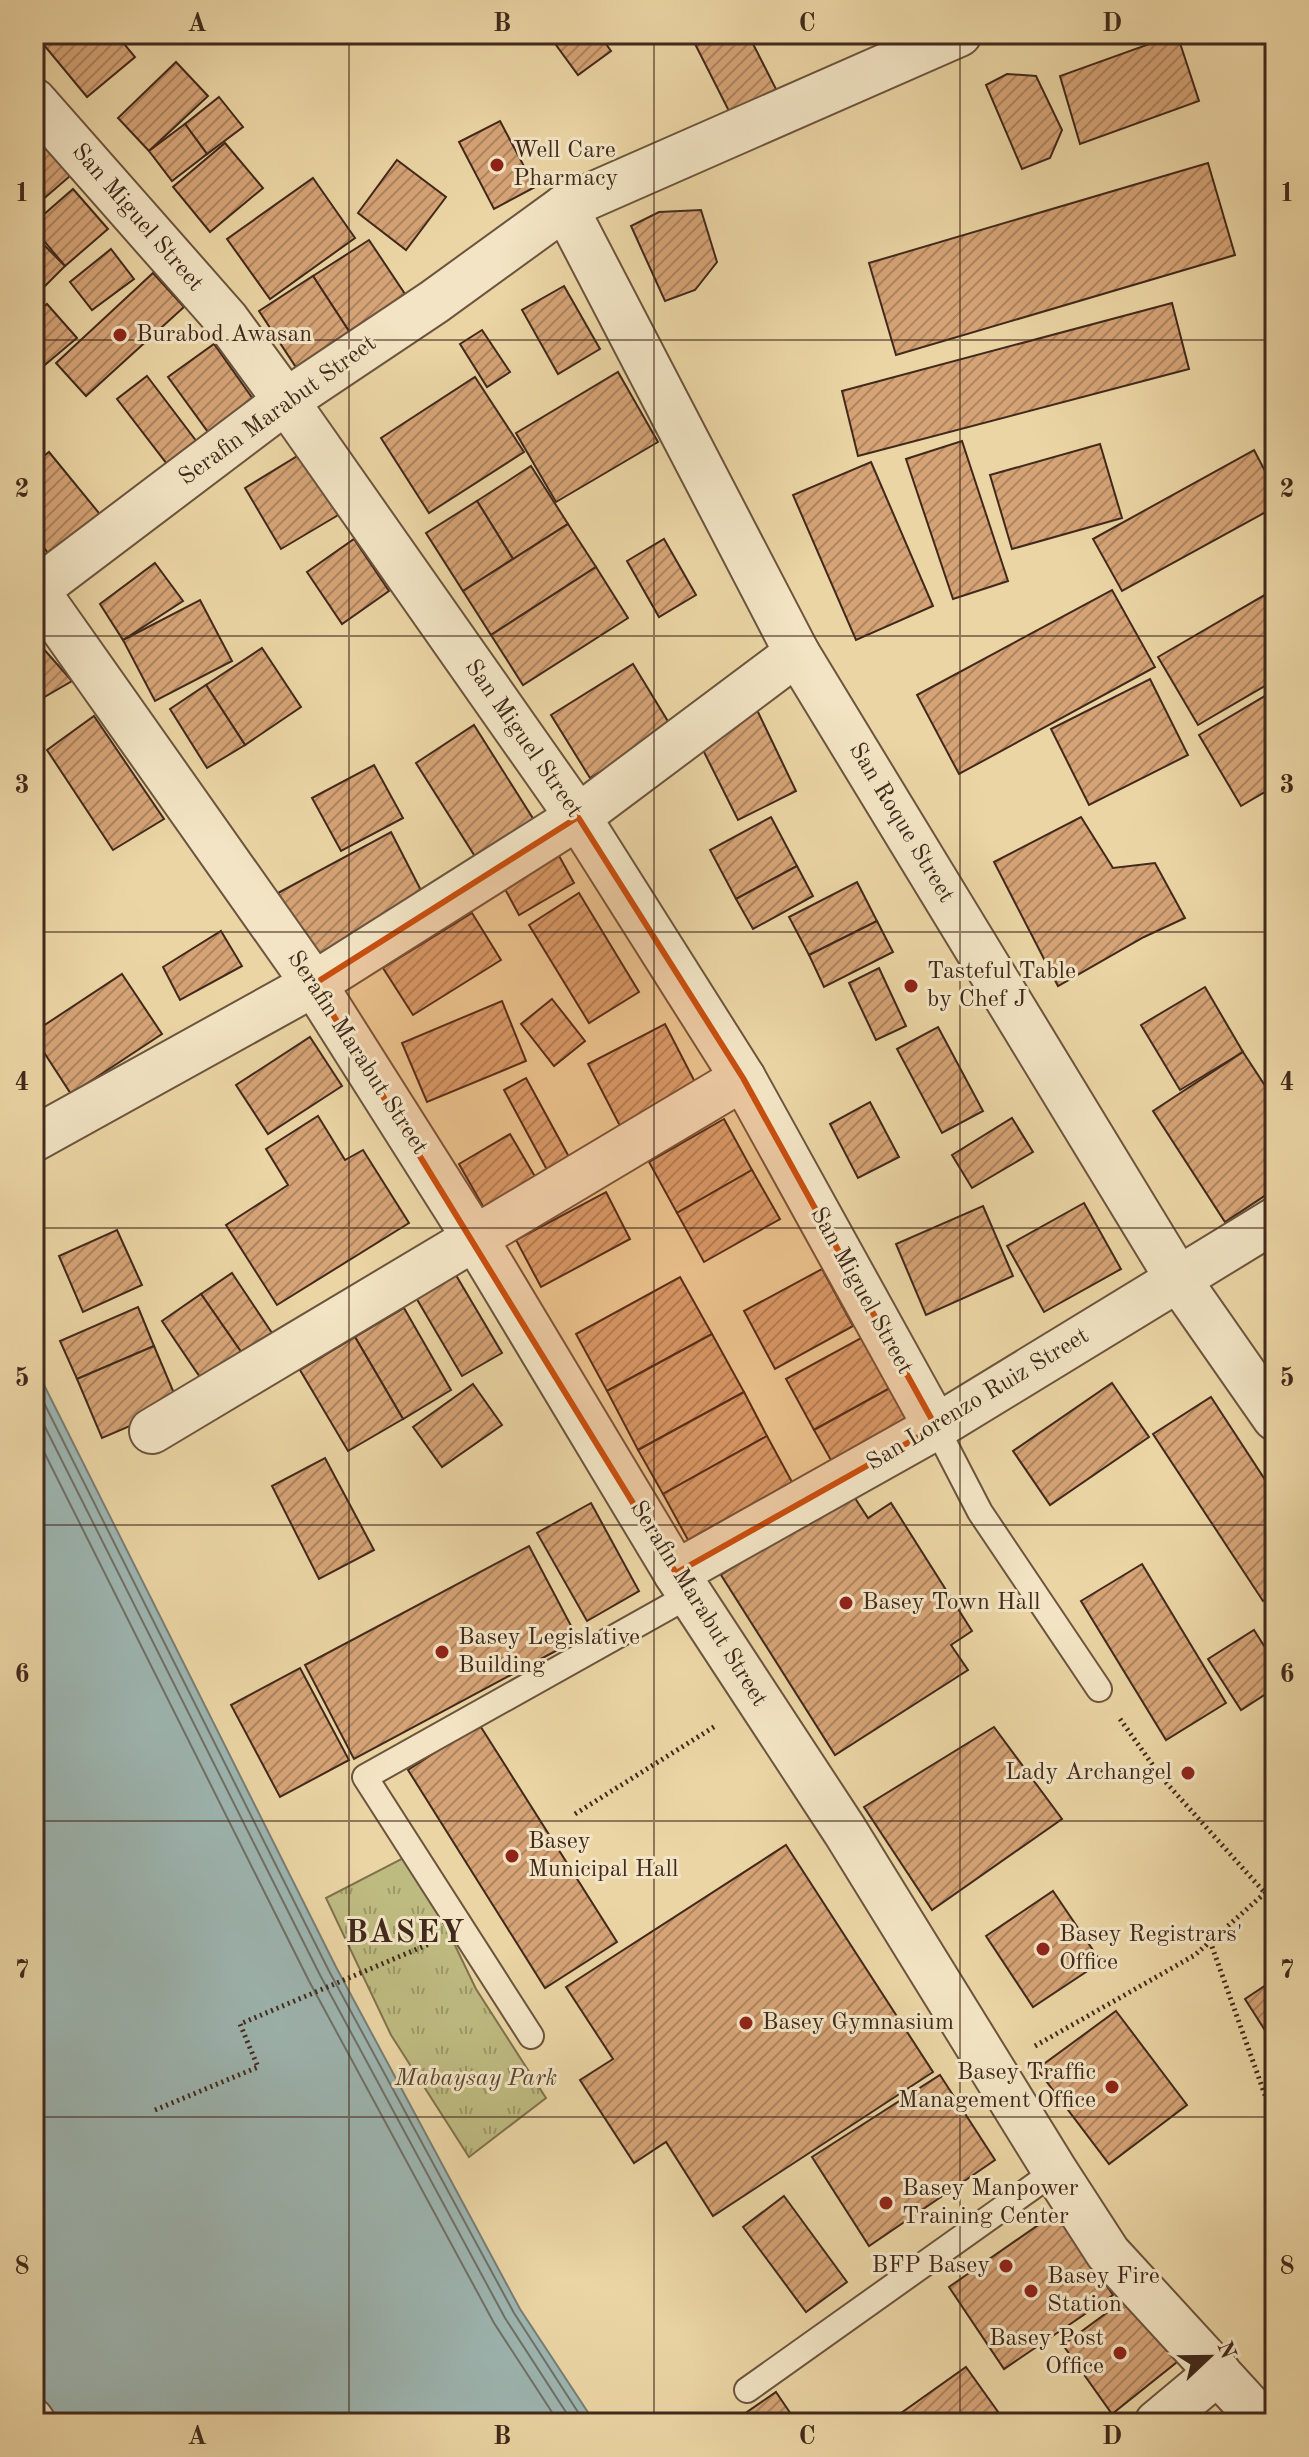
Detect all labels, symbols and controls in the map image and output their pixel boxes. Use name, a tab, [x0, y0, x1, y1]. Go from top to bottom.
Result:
text: A	[187, 11, 207, 37]
text: B	[493, 11, 511, 37]
text: C	[798, 11, 816, 37]
text: D	[1102, 11, 1122, 37]
place label: Well Care Pharmacy	[513, 139, 618, 191]
street label: San Miguel Street	[67, 140, 207, 296]
marker: Well Care Pharmacy	[488, 156, 506, 174]
text: 1	[14, 181, 30, 207]
text: 1	[1279, 181, 1295, 207]
place label: Burabod Awasan	[136, 323, 312, 347]
marker: Burabod Awasan	[111, 326, 129, 344]
street label: Serafin Marabut Street	[175, 331, 381, 491]
text: 2	[14, 477, 30, 503]
text: 2	[1279, 477, 1295, 503]
street label: San Miguel Street	[460, 656, 586, 822]
street label: San Roque Street	[844, 739, 958, 907]
text: 3	[14, 773, 30, 799]
text: 3	[1279, 773, 1295, 799]
street label: Serafin Marabut Street	[282, 947, 432, 1159]
place label: Tasteful Table by Chef J	[927, 960, 1076, 1012]
marker: Tasteful Table by Chef J	[902, 977, 920, 995]
text: 4	[14, 1070, 30, 1096]
text: 4	[1279, 1070, 1295, 1096]
street label: San Miguel Street	[805, 1204, 917, 1378]
street label: San Lorenzo Ruiz Street	[863, 1324, 1093, 1476]
text: 5	[14, 1366, 30, 1392]
text: 5	[1279, 1366, 1295, 1392]
street label: Serafin Marabut Street	[625, 1497, 771, 1711]
place label: Basey Town Hall	[862, 1591, 1040, 1615]
marker: Basey Town Hall	[837, 1594, 855, 1612]
place label: Basey Legislative Building	[458, 1626, 640, 1678]
marker: Basey Legislative Building	[433, 1643, 451, 1661]
text: 6	[14, 1662, 30, 1688]
text: 6	[1279, 1662, 1295, 1688]
place label: Lady Archangel	[1005, 1761, 1172, 1785]
marker: Lady Archangel	[1179, 1764, 1197, 1782]
place label: Basey Municipal Hall	[528, 1830, 679, 1882]
marker: Basey Municipal Hall	[503, 1847, 521, 1865]
district label: BASEY	[345, 1918, 467, 1950]
place label: Basey Registrars' Office	[1059, 1923, 1243, 1975]
marker: Basey Registrars' Office	[1034, 1940, 1052, 1958]
text: 7	[14, 1958, 30, 1984]
text: 7	[1279, 1958, 1295, 1984]
place label: Basey Gymnasium	[762, 2011, 954, 2035]
marker: Basey Gymnasium	[737, 2014, 755, 2032]
place label: Basey Traffic Management Office	[898, 2061, 1096, 2113]
park label: Mabaysay Park	[394, 2067, 557, 2091]
marker: Basey Traffic Management Office	[1103, 2078, 1121, 2096]
place label: Basey Manpower Training Center	[902, 2177, 1079, 2229]
marker: Basey Manpower Training Center	[877, 2194, 895, 2212]
text: 8	[14, 2254, 30, 2280]
place label: BFP Basey	[872, 2254, 990, 2278]
text: 8	[1279, 2254, 1295, 2280]
marker: BFP Basey	[997, 2257, 1015, 2275]
place label: Basey Fire Station	[1047, 2265, 1160, 2317]
marker: Basey Fire Station	[1022, 2282, 1040, 2300]
north arrow	[1169, 2317, 1249, 2397]
place label: Basey Post Office	[989, 2327, 1104, 2379]
text: N	[1212, 2338, 1239, 2362]
marker: Basey Post Office	[1111, 2344, 1129, 2362]
text: A	[187, 2424, 207, 2450]
text: B	[493, 2424, 511, 2450]
text: C	[798, 2424, 816, 2450]
text: D	[1102, 2424, 1122, 2450]

